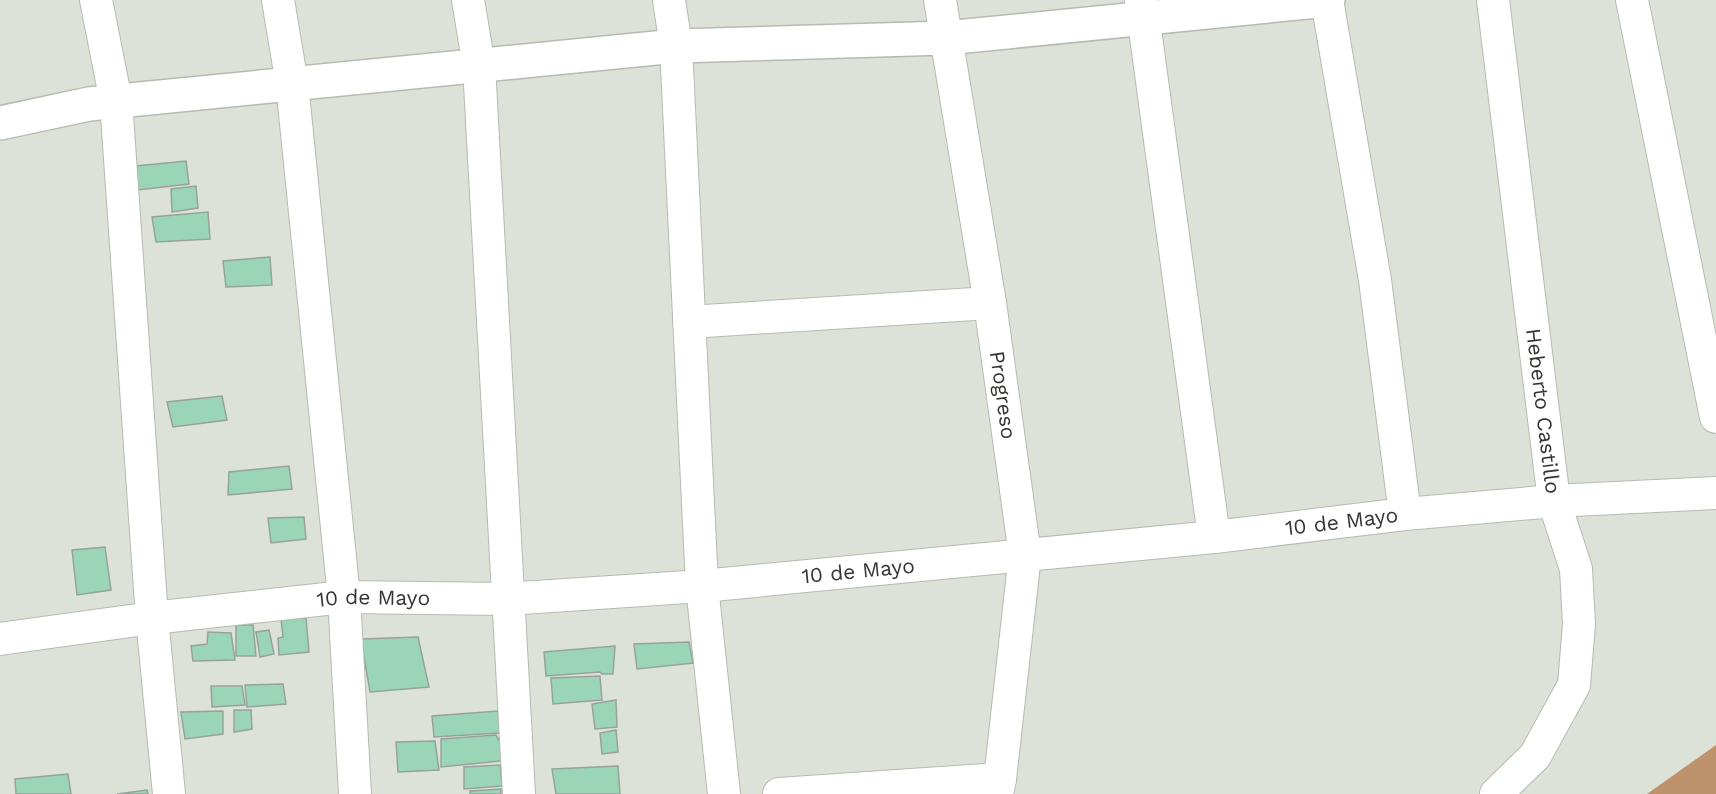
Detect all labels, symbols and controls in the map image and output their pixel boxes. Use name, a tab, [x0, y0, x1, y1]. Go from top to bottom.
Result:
street label: Heberto Castillo	[1521, 327, 1566, 495]
street label: Progreso	[985, 349, 1022, 441]
street label: 10 de Mayo	[1284, 502, 1399, 540]
street label: 10 de Mayo	[801, 553, 916, 588]
street label: 10 de Mayo	[315, 584, 430, 612]

